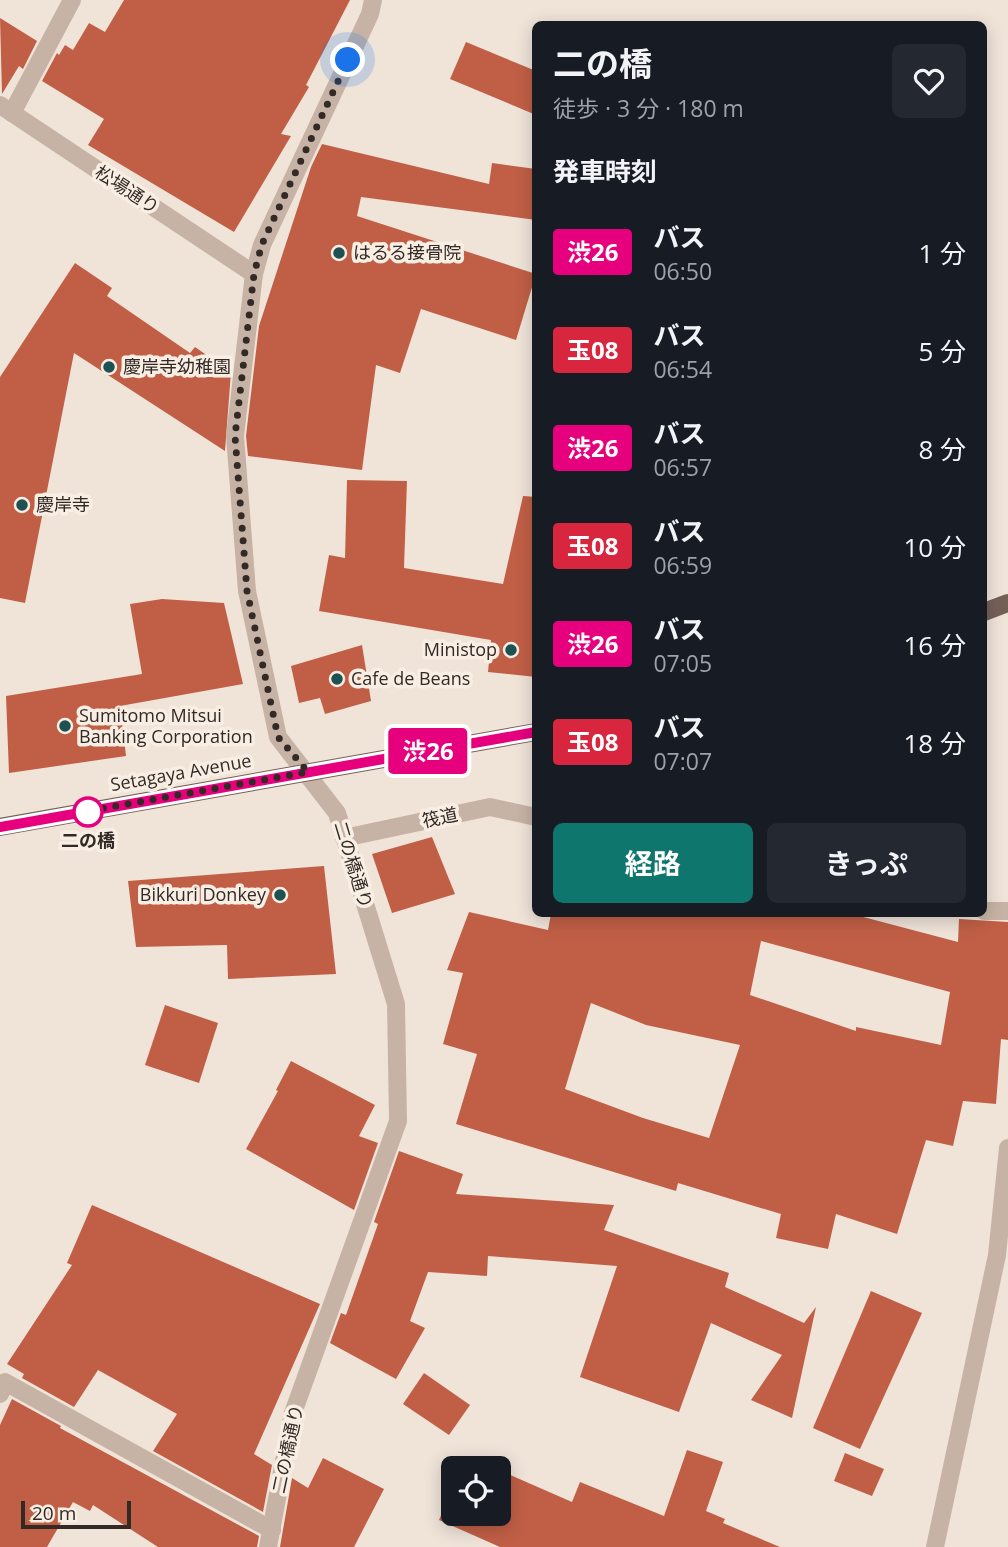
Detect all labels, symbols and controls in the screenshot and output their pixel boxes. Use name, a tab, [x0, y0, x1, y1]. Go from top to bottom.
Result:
text: 二の橋	[553, 41, 652, 86]
your location	[330, 42, 365, 77]
button: heart	[892, 44, 966, 118]
text: 徒歩 · 3 分 · 180 m	[553, 92, 744, 124]
text: 発車時刻	[553, 153, 657, 189]
street label: 松場通り	[91, 159, 164, 219]
text: バス	[653, 219, 705, 255]
text: 渋26	[567, 235, 618, 268]
text: 1 分	[918, 235, 966, 271]
place label: はるる接骨院	[353, 240, 461, 264]
marker: はるる接骨院	[331, 245, 347, 261]
text: 06:50	[653, 255, 712, 287]
text: バス	[653, 317, 705, 353]
text: 玉08	[567, 333, 618, 366]
text: 5 分	[918, 333, 966, 369]
text: 06:54	[653, 353, 712, 385]
place label: 慶岸寺幼稚園	[123, 354, 231, 378]
marker: 慶岸寺幼稚園	[101, 359, 117, 375]
text: バス	[653, 415, 705, 451]
text: 渋26	[567, 431, 618, 464]
text: 8 分	[918, 431, 966, 467]
text: 06:57	[653, 451, 712, 483]
place label: 慶岸寺	[36, 492, 90, 516]
marker: 慶岸寺	[14, 497, 30, 513]
text: バス	[653, 513, 705, 549]
text: 玉08	[567, 529, 618, 562]
text: 10 分	[904, 529, 966, 565]
text: 06:59	[653, 549, 712, 581]
text: バス	[653, 611, 705, 647]
text: 渋26	[567, 627, 618, 660]
text: 16 分	[904, 627, 966, 663]
place label: Ministop	[424, 637, 497, 661]
marker: Ministop	[503, 642, 519, 658]
text: 07:05	[653, 647, 712, 679]
place label: Cafe de Beans	[351, 666, 470, 690]
marker: Cafe de Beans	[329, 671, 345, 687]
place label: Sumitomo Mitsui Banking Corporation	[79, 703, 253, 748]
text: バス	[653, 709, 705, 745]
marker: Sumitomo Mitsui Banking Corporation	[57, 718, 73, 734]
text: 玉08	[567, 725, 618, 758]
text: 18 分	[904, 725, 966, 761]
line badge: 渋26	[388, 728, 468, 774]
text: 渋26	[402, 734, 454, 767]
text: 07:07	[653, 745, 712, 777]
street label: Setagaya Avenue	[109, 748, 253, 796]
marker: 二の橋	[73, 797, 103, 827]
street label: 筏道	[420, 802, 460, 833]
street label: 二の橋通り	[329, 818, 379, 911]
button: 経路	[553, 823, 753, 903]
button: きっぷ	[767, 823, 966, 903]
place label: 二の橋	[61, 828, 115, 852]
place label: Bikkuri Donkey	[140, 882, 267, 906]
marker: Bikkuri Donkey	[272, 887, 288, 903]
street label: 二の橋通り	[266, 1402, 308, 1495]
map controls	[441, 1456, 511, 1526]
button: locate	[441, 1456, 511, 1526]
scale bar	[21, 1498, 131, 1530]
text: 20 m	[32, 1500, 76, 1526]

